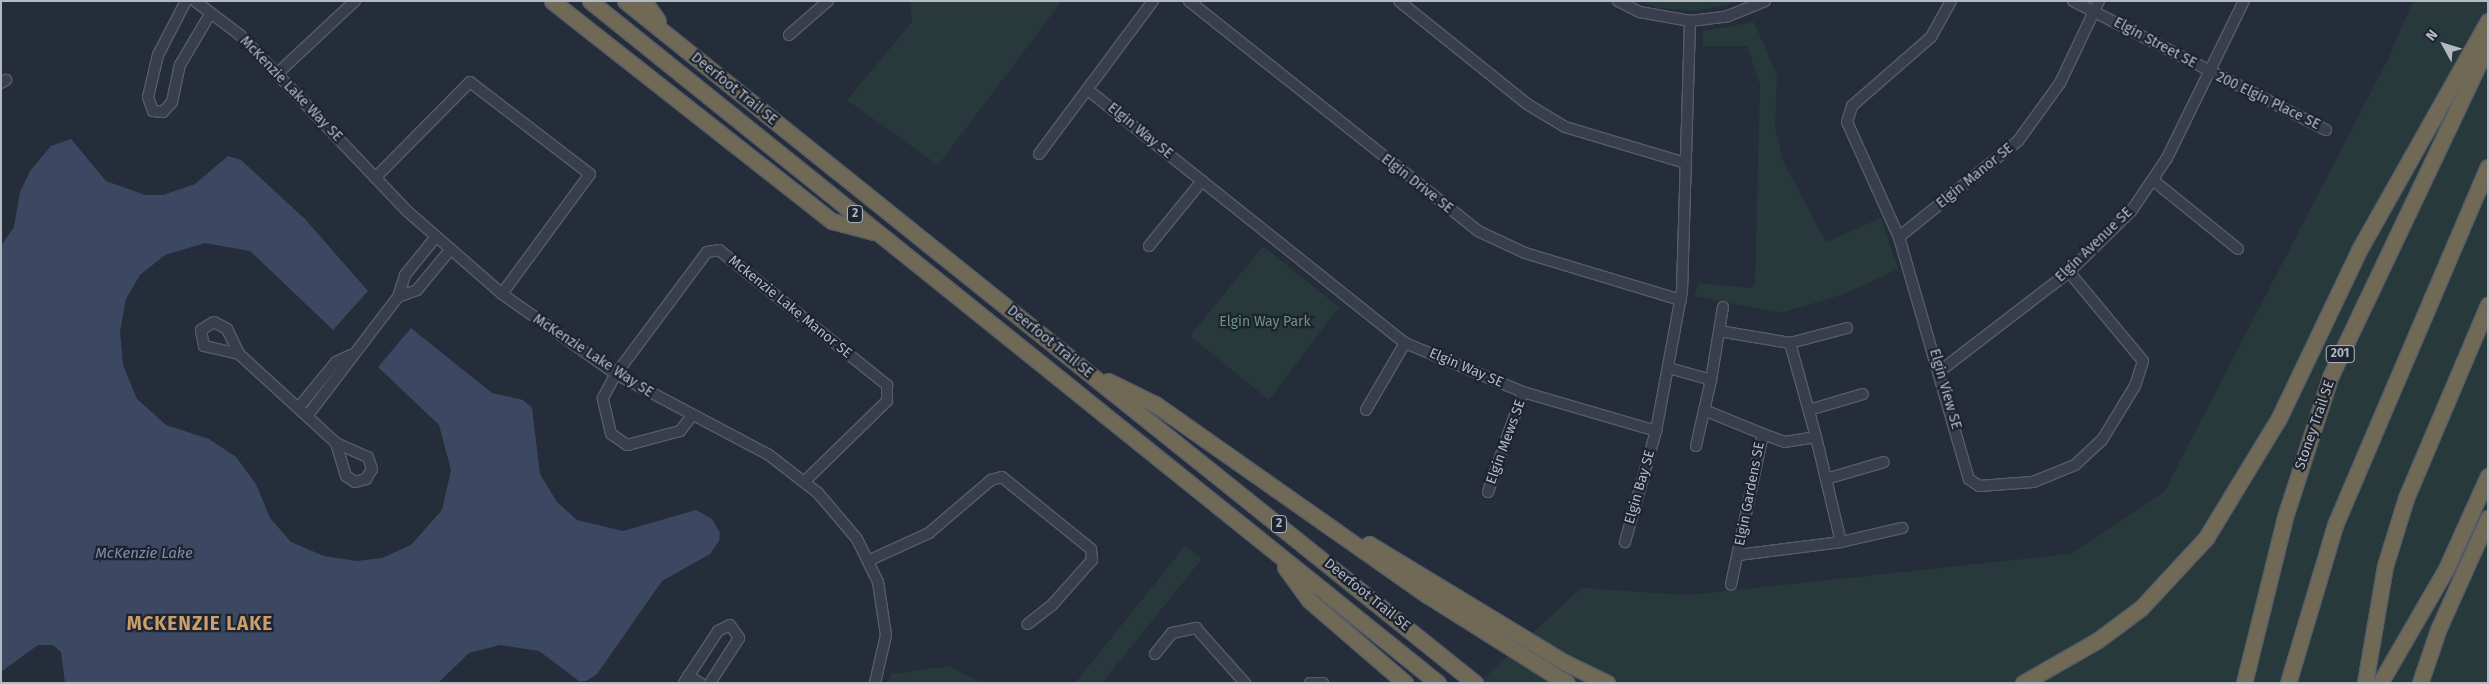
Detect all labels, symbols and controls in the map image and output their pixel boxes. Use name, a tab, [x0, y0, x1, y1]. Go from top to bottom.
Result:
street label: Elgin Street SE	[2111, 14, 2199, 72]
north arrow	[2419, 20, 2469, 70]
text: N	[2422, 26, 2441, 44]
street label: McKenzie Lake Way SE	[236, 33, 346, 145]
street label: Deerfoot Trail SE	[688, 49, 780, 129]
street label: 200 Elgin Place SE	[2213, 69, 2323, 133]
street label: Elgin Way SE	[1104, 100, 1176, 162]
street label: Elgin Manor SE	[1933, 140, 2017, 212]
street label: Elgin Drive SE	[1378, 151, 1456, 217]
road number: 2	[846, 204, 864, 223]
street label: Elgin Avenue SE	[2052, 204, 2136, 286]
street label: Mckenzie Lake Manor SE	[725, 252, 855, 362]
street label: Deerfoot Trail SE	[1004, 302, 1096, 382]
street label: McKenzie Lake Way SE	[530, 311, 656, 401]
park label: Elgin Way Park	[1219, 314, 1311, 330]
road number: 201	[2325, 344, 2355, 364]
street label: Elgin Way SE	[1426, 345, 1506, 391]
street label: Elgin View SE	[1926, 347, 1964, 431]
street label: Stoney Trail SE	[2292, 378, 2338, 472]
street label: Elgin Mews SE	[1483, 398, 1529, 486]
street label: Elgin Gardens SE	[1732, 441, 1768, 547]
street label: Elgin Bay SE	[1621, 448, 1659, 526]
road number: 2	[1270, 514, 1288, 534]
water label: McKenzie Lake	[95, 545, 193, 563]
street label: Deerfoot Trail SE	[1321, 555, 1413, 635]
district label: MCKENZIE LAKE	[125, 613, 275, 635]

